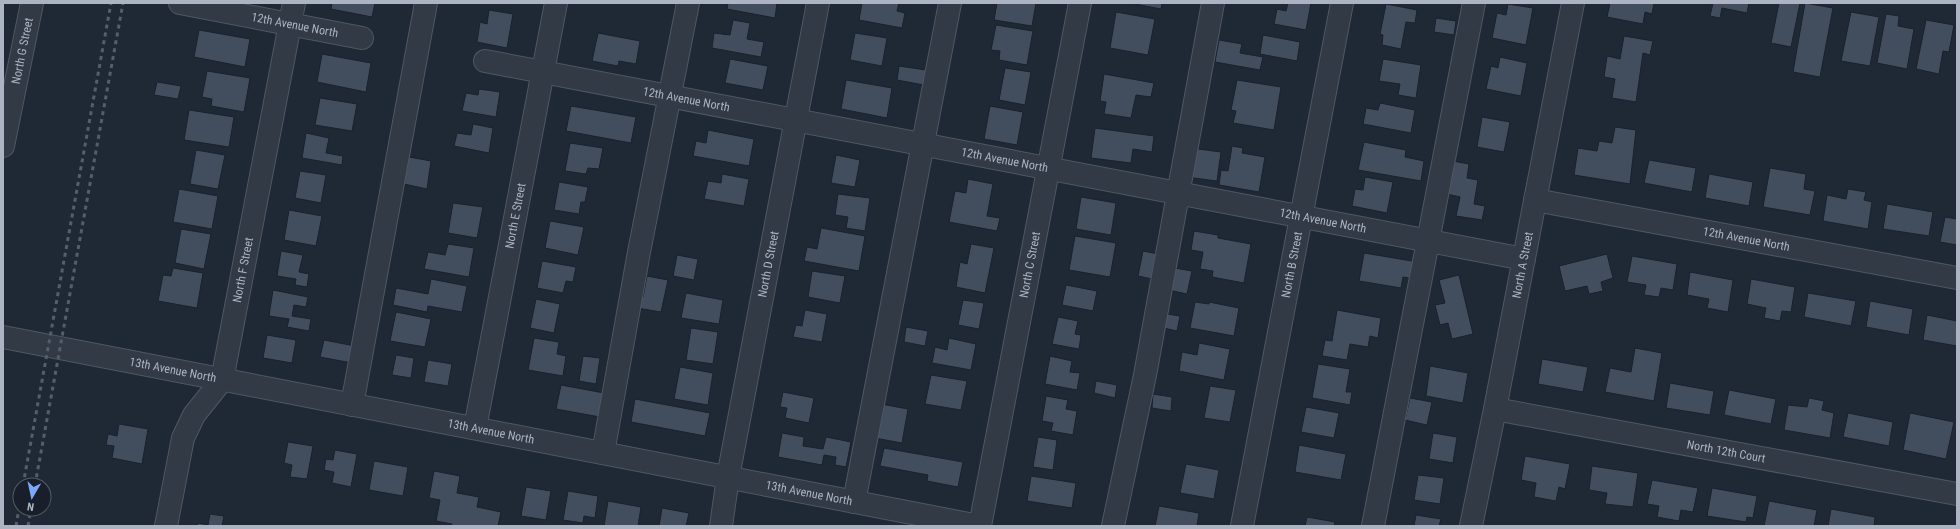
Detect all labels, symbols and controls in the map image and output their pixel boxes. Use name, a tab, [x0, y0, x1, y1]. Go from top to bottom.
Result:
street label: 12th Avenue North	[250, 10, 340, 40]
street label: North G Street	[9, 16, 36, 85]
street label: 12th Avenue North	[642, 84, 731, 115]
street label: 12th Avenue North	[960, 145, 1049, 175]
street label: North E Street	[502, 181, 529, 250]
street label: 12th Avenue North	[1278, 206, 1368, 236]
street label: 12th Avenue North	[1702, 224, 1791, 254]
street label: North D Street	[755, 229, 782, 299]
street label: North C Street	[1017, 230, 1043, 299]
street label: North B Street	[1279, 230, 1305, 299]
street label: North A Street	[1509, 230, 1536, 299]
street label: North F Street	[230, 236, 256, 304]
street label: 13th Avenue North	[128, 355, 218, 385]
street label: 13th Avenue North	[446, 416, 536, 447]
street label: North 12th Court	[1686, 437, 1767, 466]
north arrow	[12, 477, 52, 517]
street label: 13th Avenue North	[764, 478, 854, 508]
text: N	[26, 499, 35, 513]

